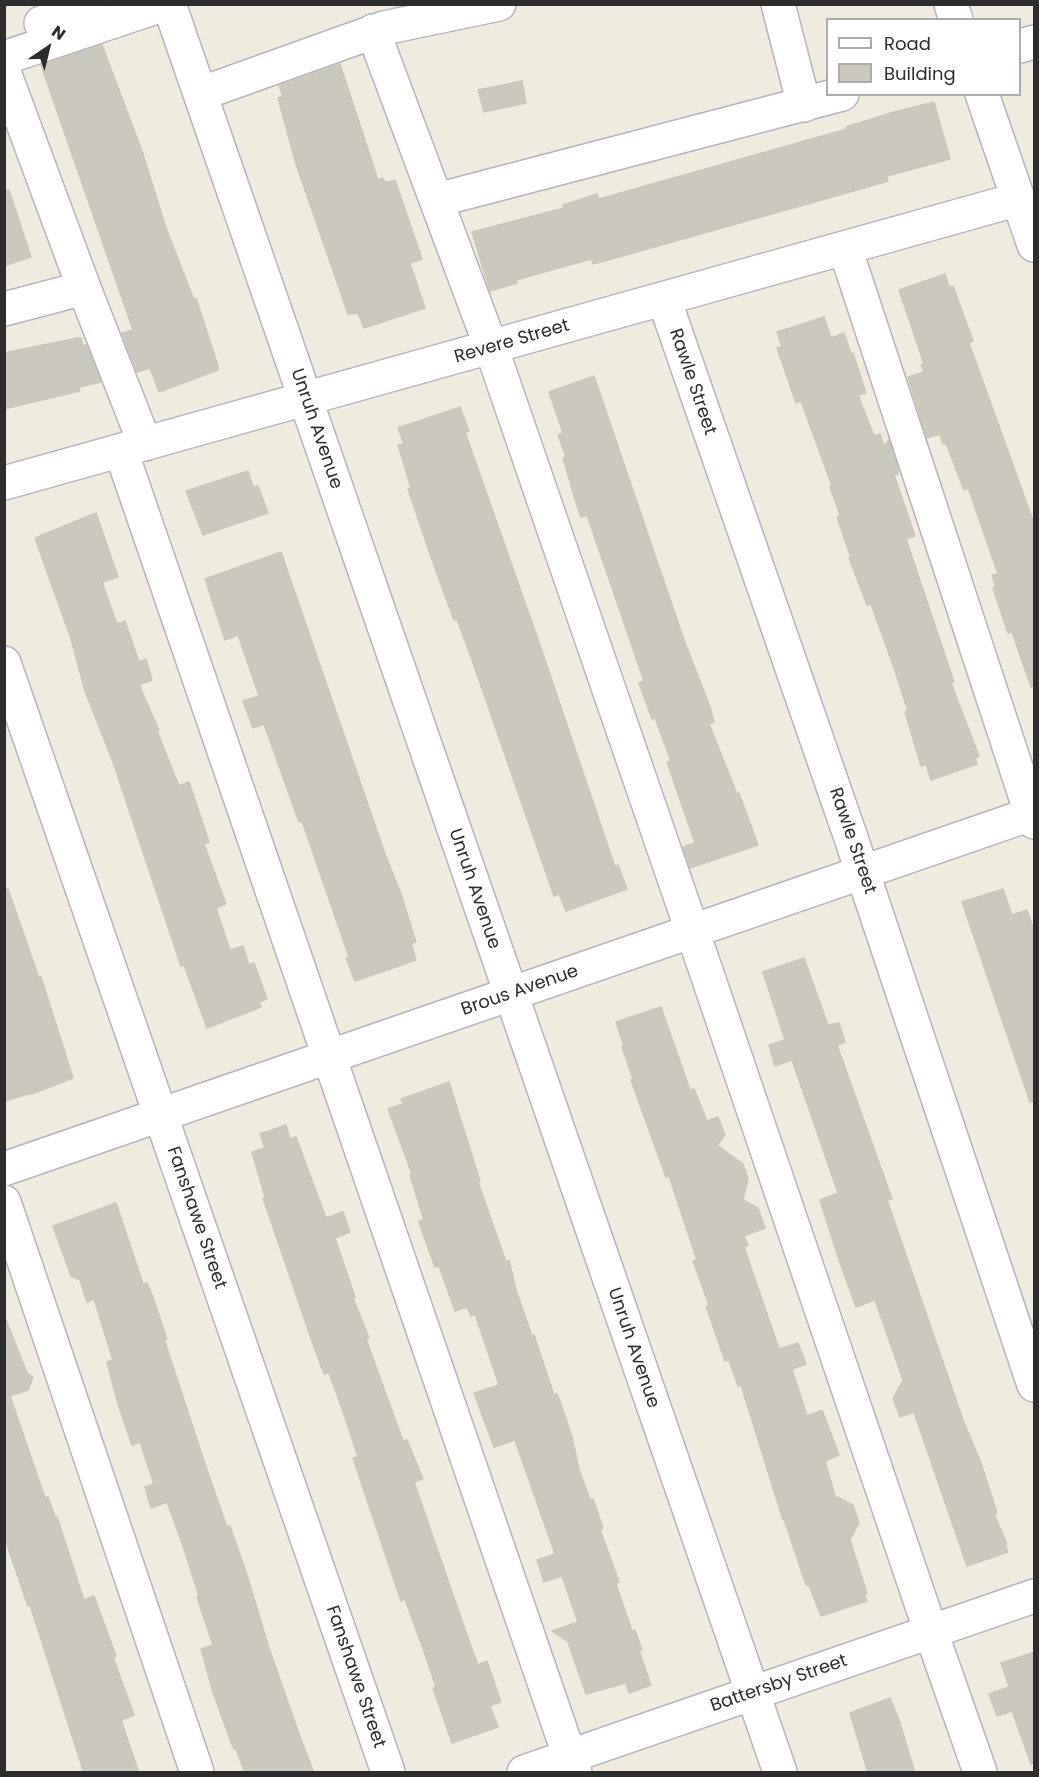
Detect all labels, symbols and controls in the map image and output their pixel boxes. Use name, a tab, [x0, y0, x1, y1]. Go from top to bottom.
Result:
north arrow	[18, 18, 78, 78]
legend	[826, 18, 1021, 96]
text: N	[47, 20, 70, 46]
text: Road	[884, 31, 931, 56]
text: Building	[884, 61, 956, 86]
street label: Revere Street	[452, 315, 572, 369]
street label: Rawle Street	[664, 326, 720, 438]
street label: Unruh Avenue	[285, 366, 347, 492]
street label: Rawle Street	[824, 785, 880, 897]
street label: Unruh Avenue	[443, 826, 505, 952]
street label: Brous Avenue	[459, 961, 581, 1021]
street label: Fanshawe Street	[161, 1144, 231, 1292]
street label: Unruh Avenue	[602, 1285, 664, 1411]
street label: Fanshawe Street	[320, 1603, 390, 1751]
street label: Battersby Street	[708, 1650, 850, 1718]

